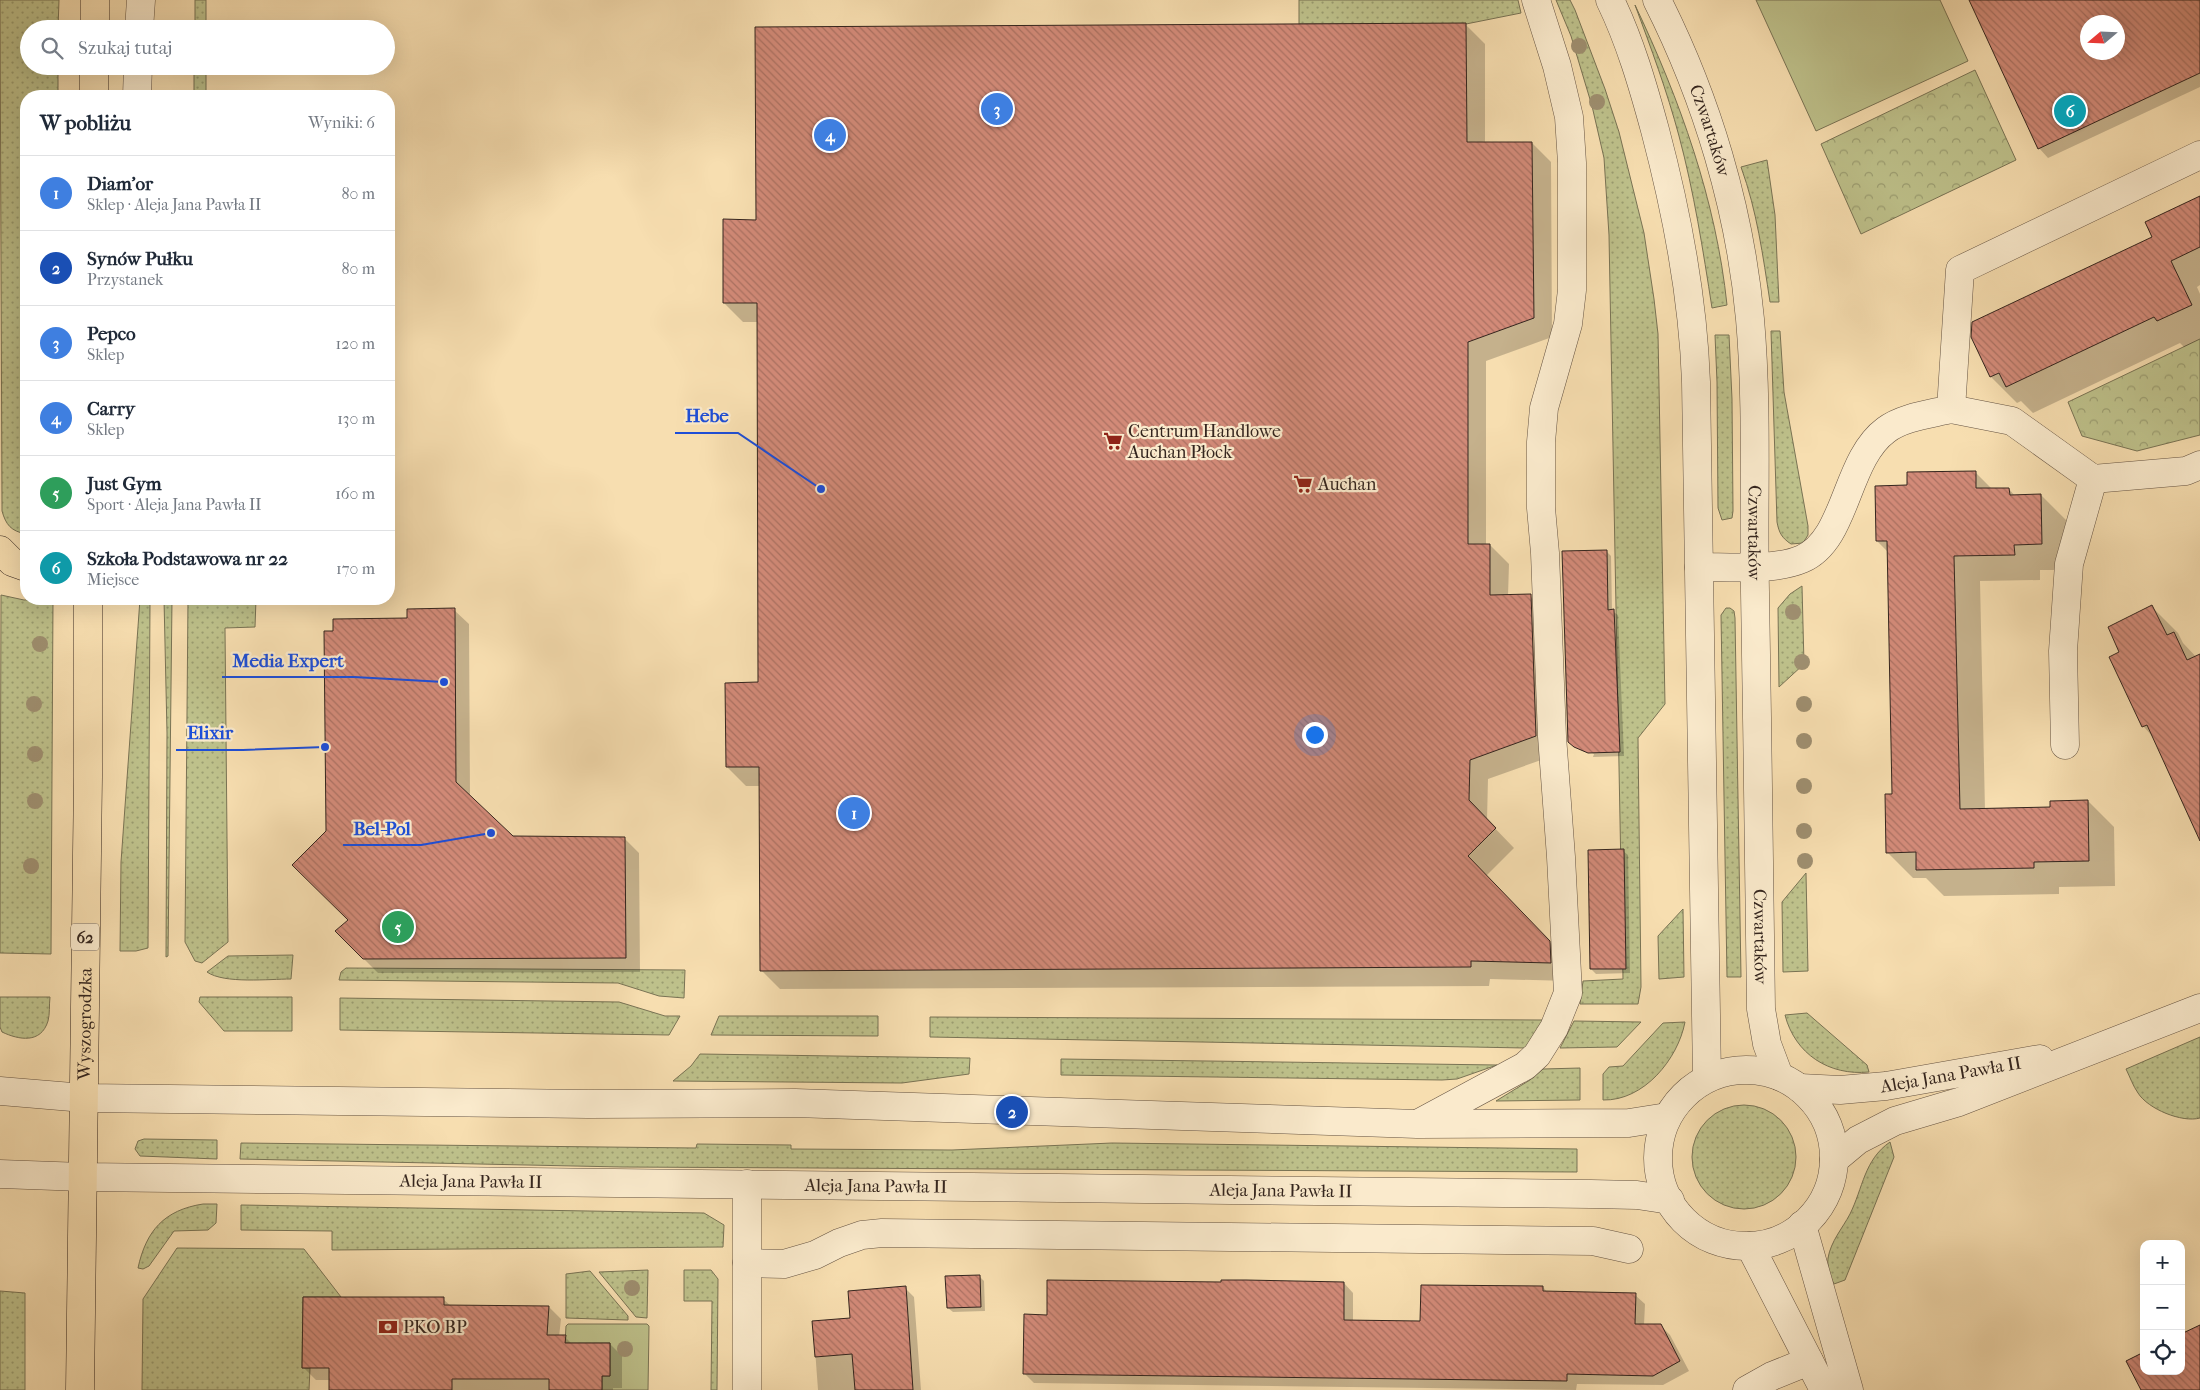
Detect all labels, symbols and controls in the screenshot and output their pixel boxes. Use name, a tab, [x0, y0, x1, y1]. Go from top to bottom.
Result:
north arrow	[2080, 15, 2125, 60]
search box	[20, 20, 395, 75]
icon: search	[38, 34, 66, 62]
text: Szukaj tutaj	[78, 37, 172, 59]
street label: Czwartaków	[1685, 82, 1735, 179]
pin: 3	[981, 90, 1013, 128]
pin: 6	[2054, 92, 2086, 130]
text: W pobliżu	[40, 111, 131, 135]
text: Wyniki: 6	[308, 113, 375, 132]
pin: 4	[814, 116, 846, 154]
text: Diam'or	[87, 173, 153, 195]
text: 1	[53, 184, 59, 203]
text: 80 m	[341, 184, 375, 203]
text: Sklep · Aleja Jana Pawła II	[87, 195, 261, 214]
text: Synów Pułku	[87, 248, 193, 270]
text: 2	[52, 259, 60, 278]
text: 80 m	[341, 259, 375, 278]
text: Przystanek	[87, 270, 163, 289]
text: Pepco	[87, 323, 136, 345]
text: 3	[53, 334, 59, 353]
text: 120 m	[336, 334, 375, 353]
text: Sklep	[87, 345, 124, 364]
text: Carry	[87, 398, 135, 420]
callout: Hebe	[675, 399, 738, 433]
text: Hebe	[685, 405, 729, 427]
text: 4	[51, 409, 61, 428]
text: 130 m	[337, 409, 375, 428]
text: Sklep	[87, 420, 124, 439]
place label: Centrum Handlowe Auchan Płock	[1127, 421, 1281, 463]
supermarket icon: Centrum Handlowe Auchan Płock	[1102, 430, 1124, 452]
text: Just Gym	[87, 473, 162, 495]
supermarket icon: Auchan	[1292, 473, 1314, 495]
place label: Auchan	[1317, 474, 1377, 495]
text: 5	[53, 484, 59, 503]
text: 160 m	[335, 484, 375, 503]
street label: Czwartaków	[1744, 485, 1765, 581]
text: Sport · Aleja Jana Pawła II	[87, 495, 261, 514]
text: Szkoła Podstawowa nr 22	[87, 548, 288, 570]
text: 6	[52, 559, 60, 578]
text: 170 m	[336, 559, 375, 578]
text: Miejsce	[87, 570, 139, 589]
callout: Media Expert	[222, 643, 354, 677]
text: Media Expert	[231, 650, 344, 672]
callout: Elixir	[176, 716, 243, 750]
text: Elixir	[187, 722, 234, 744]
your location	[1302, 722, 1328, 748]
pin: 1	[838, 794, 870, 832]
callout: Bel-Pol	[343, 811, 421, 845]
text: Bel-Pol	[353, 818, 412, 840]
street label: Czwartaków	[1749, 889, 1771, 985]
pin: 5	[382, 908, 414, 946]
road number: 62	[71, 924, 99, 950]
street label: Wyszogrodzka	[74, 967, 96, 1081]
street label: Aleja Jana Pawła II	[1878, 1052, 2023, 1097]
pin: 2	[996, 1093, 1028, 1131]
street label: Aleja Jana Pawła II	[398, 1170, 542, 1193]
street label: Aleja Jana Pawła II	[803, 1175, 947, 1197]
street label: Aleja Jana Pawła II	[1208, 1179, 1352, 1202]
map controls	[2140, 1240, 2185, 1375]
button: +	[2140, 1240, 2185, 1285]
button: −	[2140, 1285, 2185, 1330]
bank icon: PKO BP	[377, 1316, 399, 1338]
place label: PKO BP	[403, 1317, 467, 1338]
button: locate	[2140, 1330, 2185, 1375]

